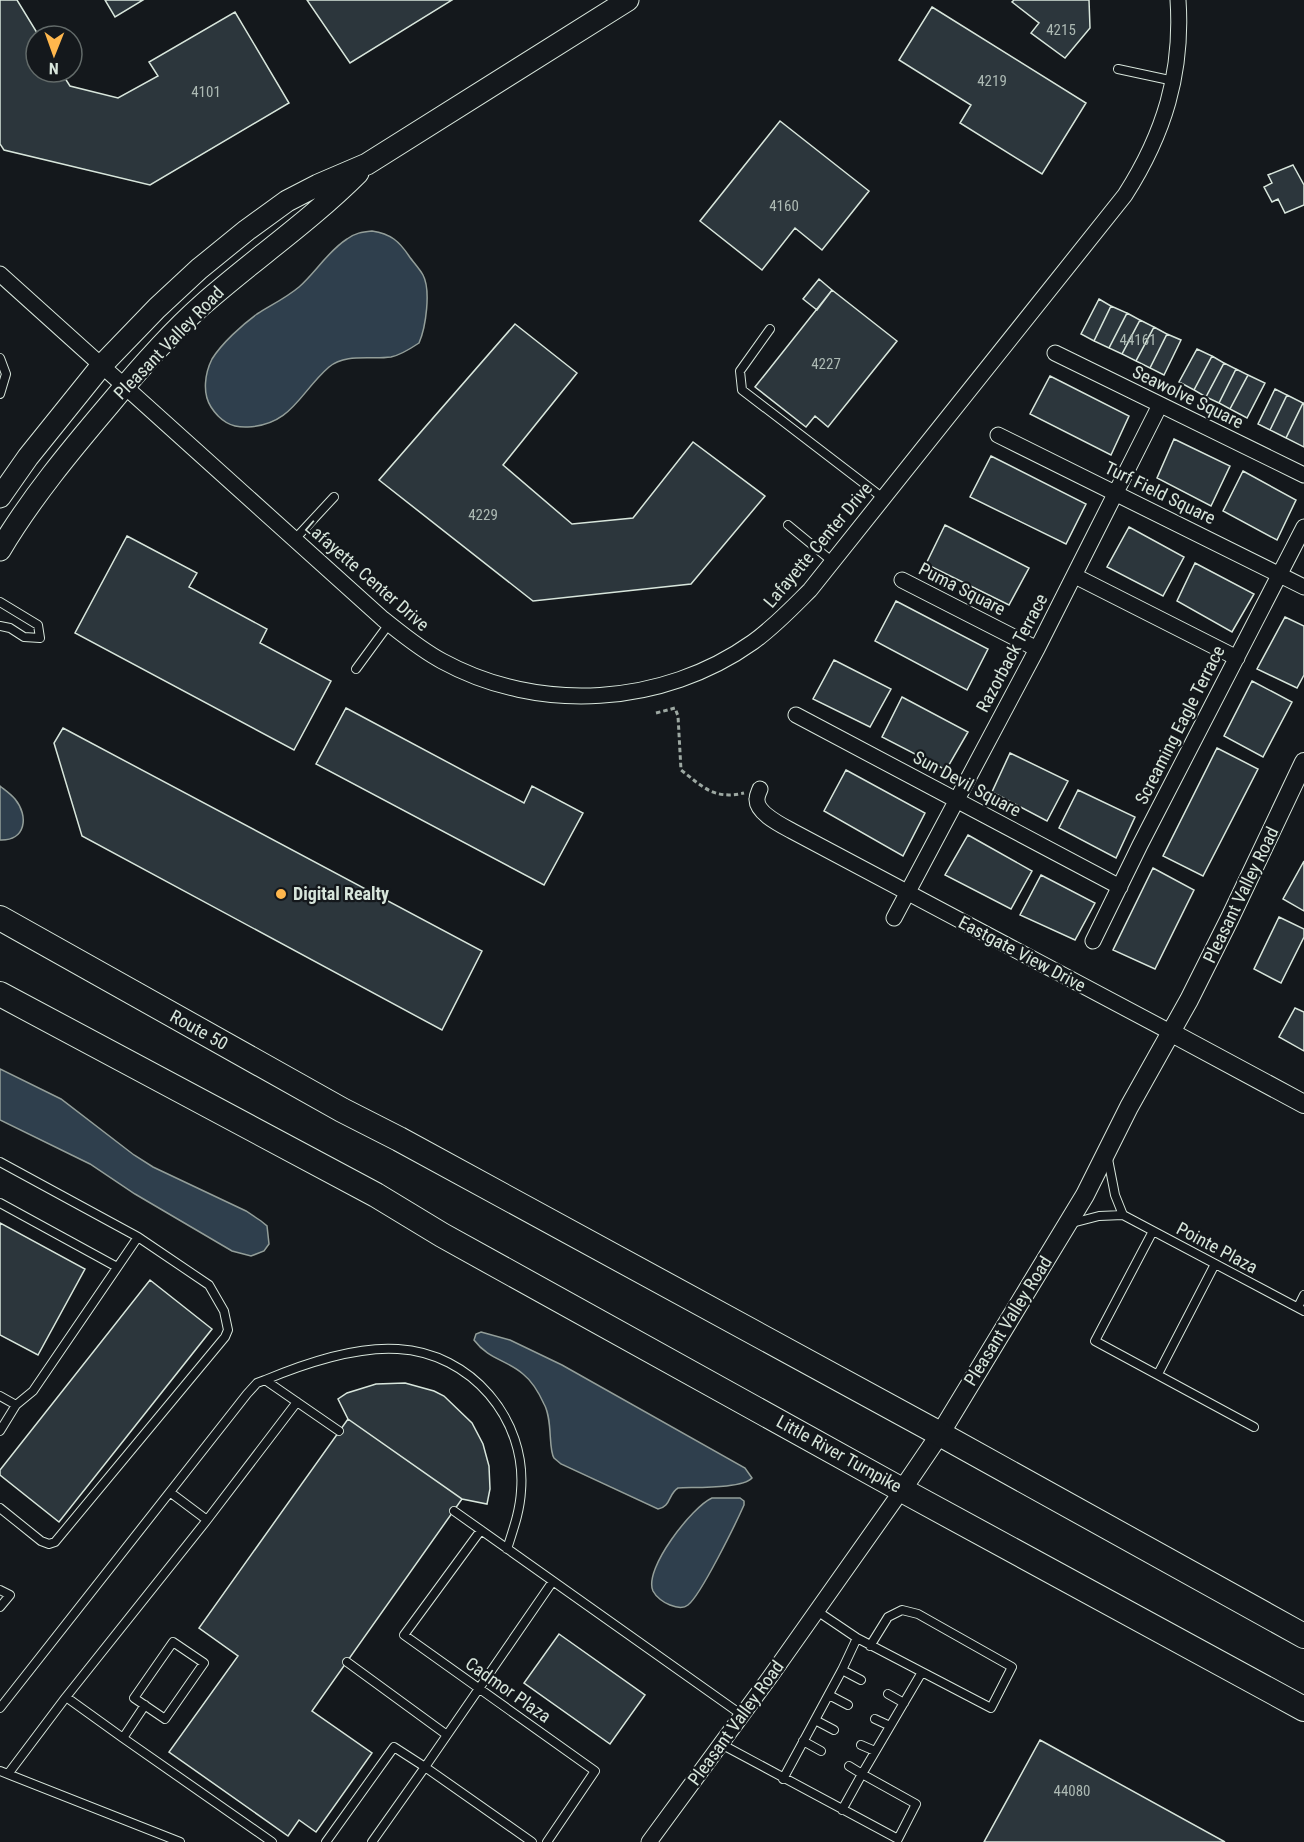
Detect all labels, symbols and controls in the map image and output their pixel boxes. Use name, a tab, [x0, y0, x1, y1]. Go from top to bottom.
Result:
house number: 4215	[1046, 21, 1076, 39]
north arrow	[24, 24, 84, 84]
text: N	[49, 59, 59, 78]
house number: 4219	[977, 72, 1007, 90]
house number: 4101	[191, 83, 221, 101]
house number: 4160	[769, 197, 799, 215]
street label: Pleasant Valley Road	[109, 282, 228, 403]
house number: 44161	[1119, 331, 1157, 349]
house number: 4227	[811, 355, 841, 373]
street label: Seawolve Square	[1129, 361, 1247, 432]
street label: Turf Field Square	[1101, 457, 1219, 528]
street label: Lafayette Center Drive	[759, 478, 876, 612]
house number: 4229	[468, 506, 498, 524]
street label: Lafayette Center Drive	[301, 516, 433, 635]
street label: Puma Square	[915, 558, 1009, 619]
street label: Razorback Terrace	[972, 590, 1052, 716]
street label: Screaming Eagle Terrace	[1130, 642, 1229, 808]
street label: Sun Devil Square	[910, 746, 1025, 821]
street label: Pleasant Valley Road	[1198, 823, 1283, 966]
place label: Digital Realty	[293, 883, 389, 904]
marker: Digital Realty	[274, 887, 288, 901]
street label: Eastgate View Drive	[955, 911, 1089, 996]
street label: Route 50	[167, 1005, 232, 1054]
street label: Pointe Plaza	[1173, 1217, 1261, 1278]
street label: Pleasant Valley Road	[959, 1252, 1056, 1389]
street label: Little River Turnpike	[773, 1410, 905, 1497]
street label: Cadmor Plaza	[462, 1653, 555, 1727]
street label: Pleasant Valley Road	[683, 1656, 788, 1789]
house number: 44080	[1053, 1782, 1091, 1800]

